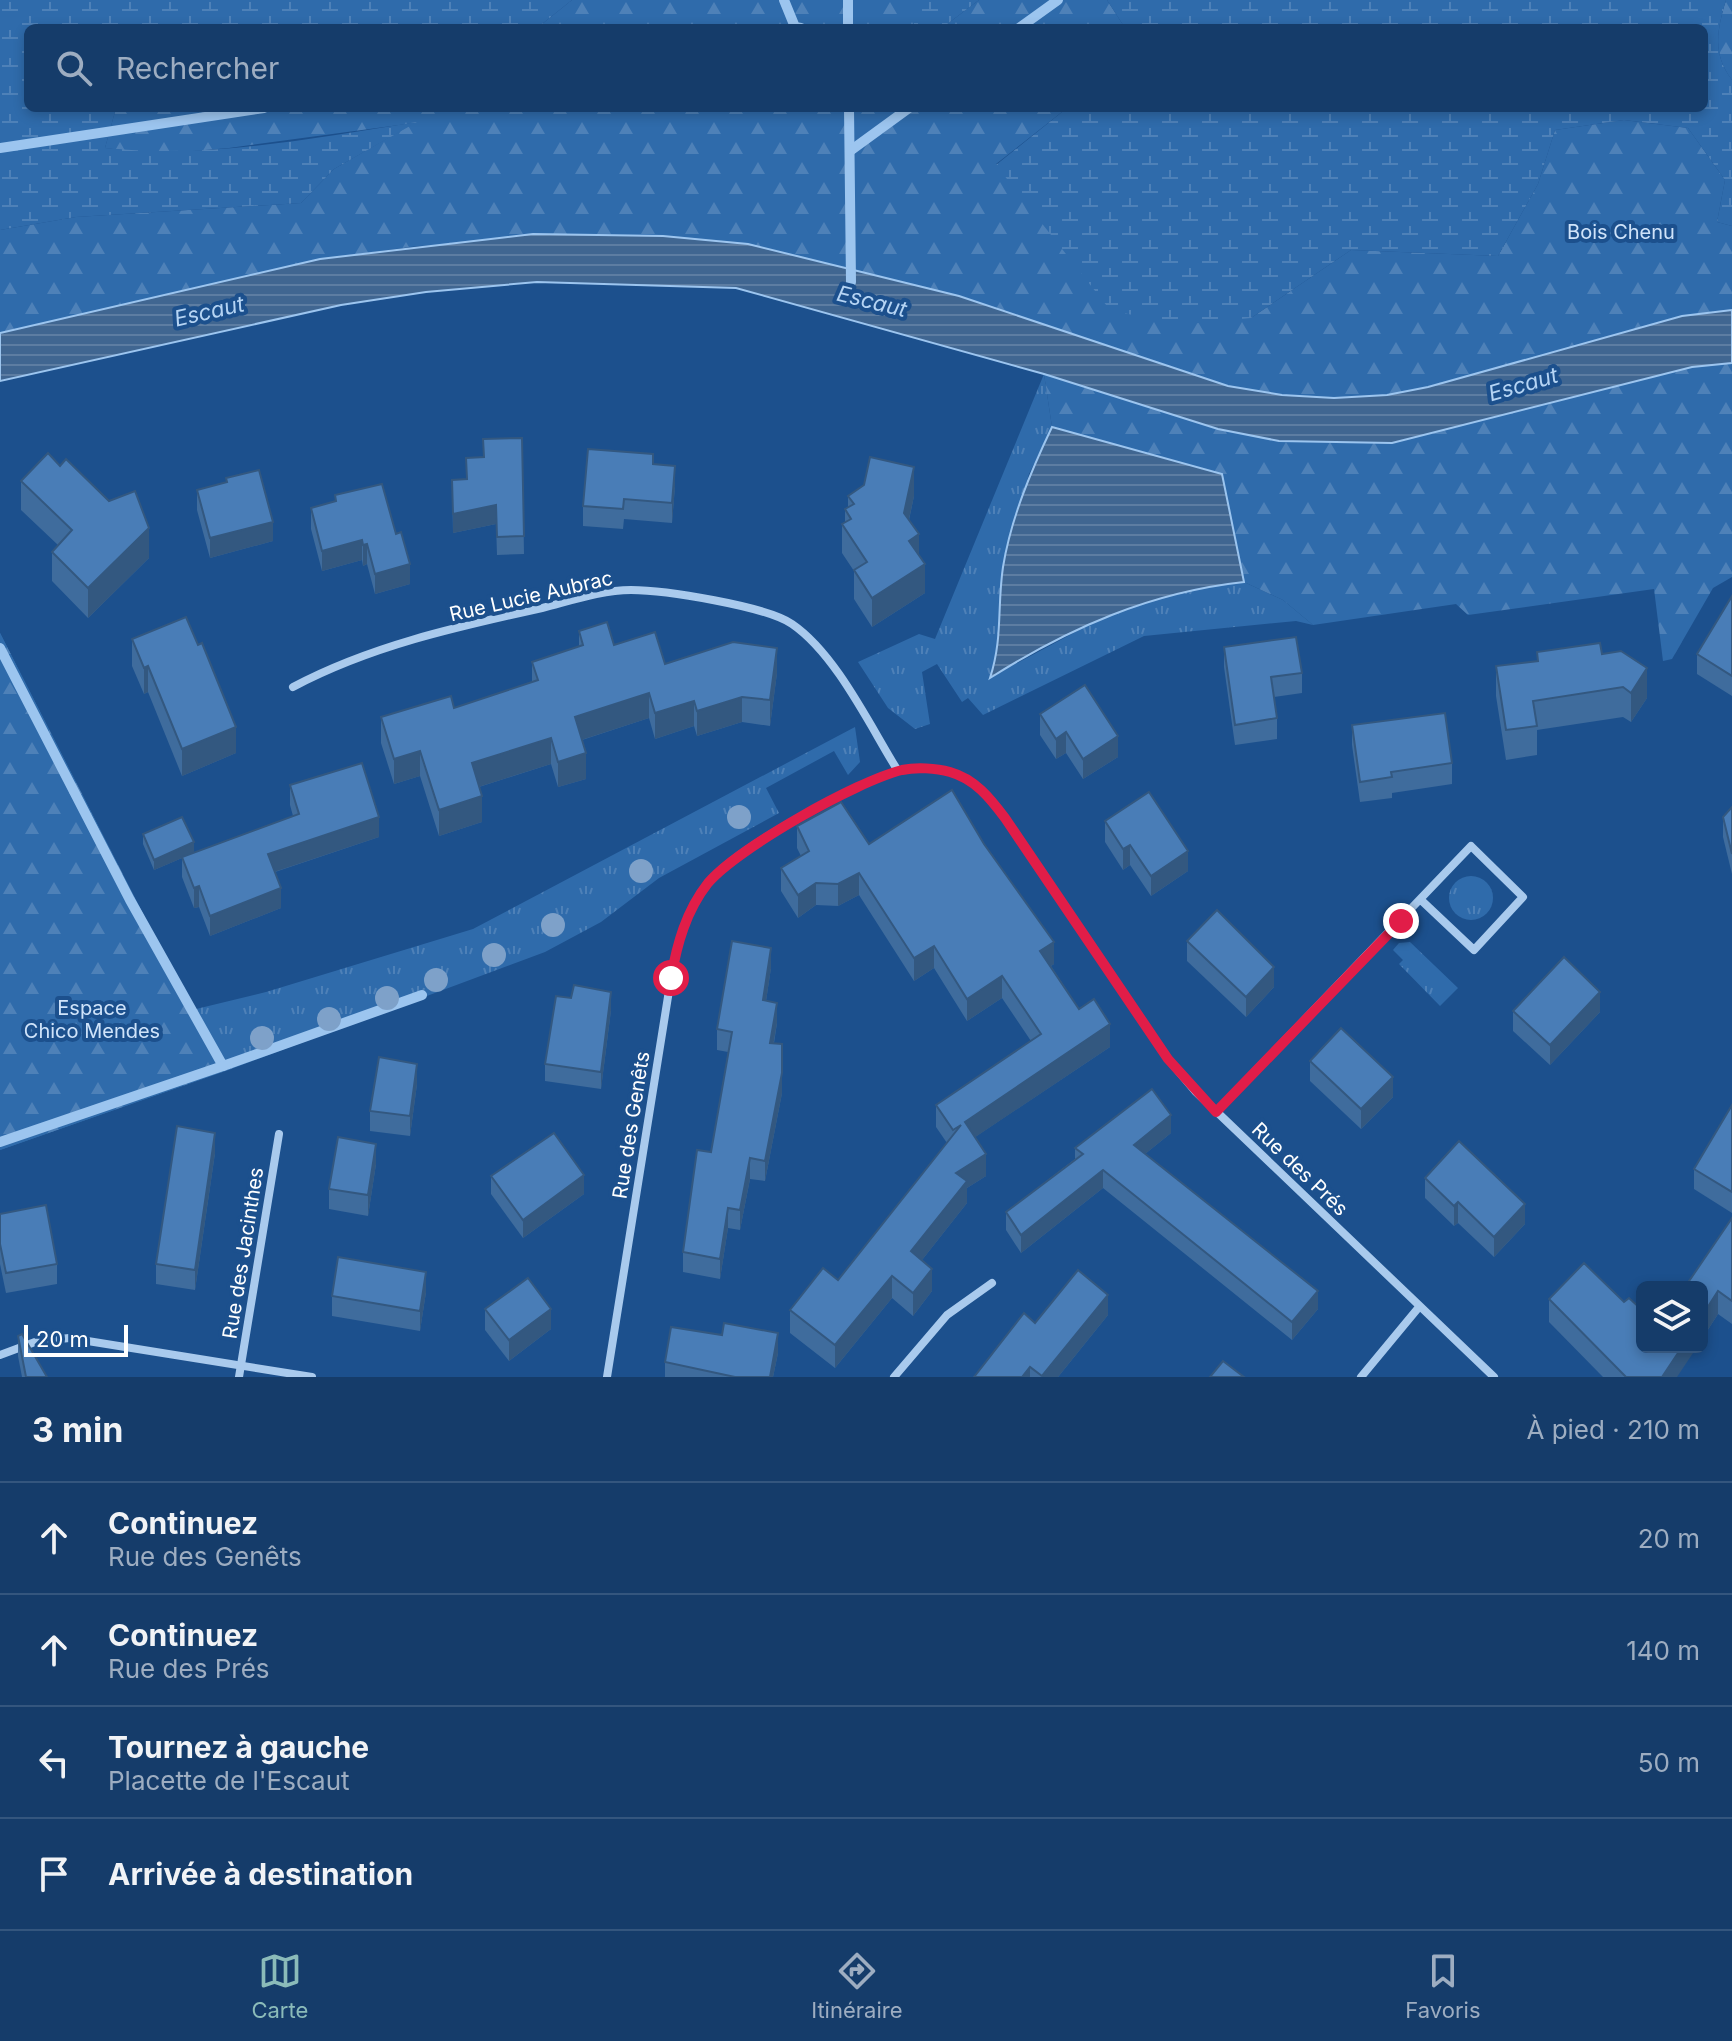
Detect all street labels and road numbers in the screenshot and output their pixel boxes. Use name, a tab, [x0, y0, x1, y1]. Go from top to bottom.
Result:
street label: Rue Lucie Aubrac	[447, 566, 615, 626]
street label: Rue des Genêts	[607, 1050, 655, 1200]
street label: Rue des Prés	[1247, 1117, 1353, 1221]
street label: Rue des Jacinthes	[218, 1165, 268, 1341]

